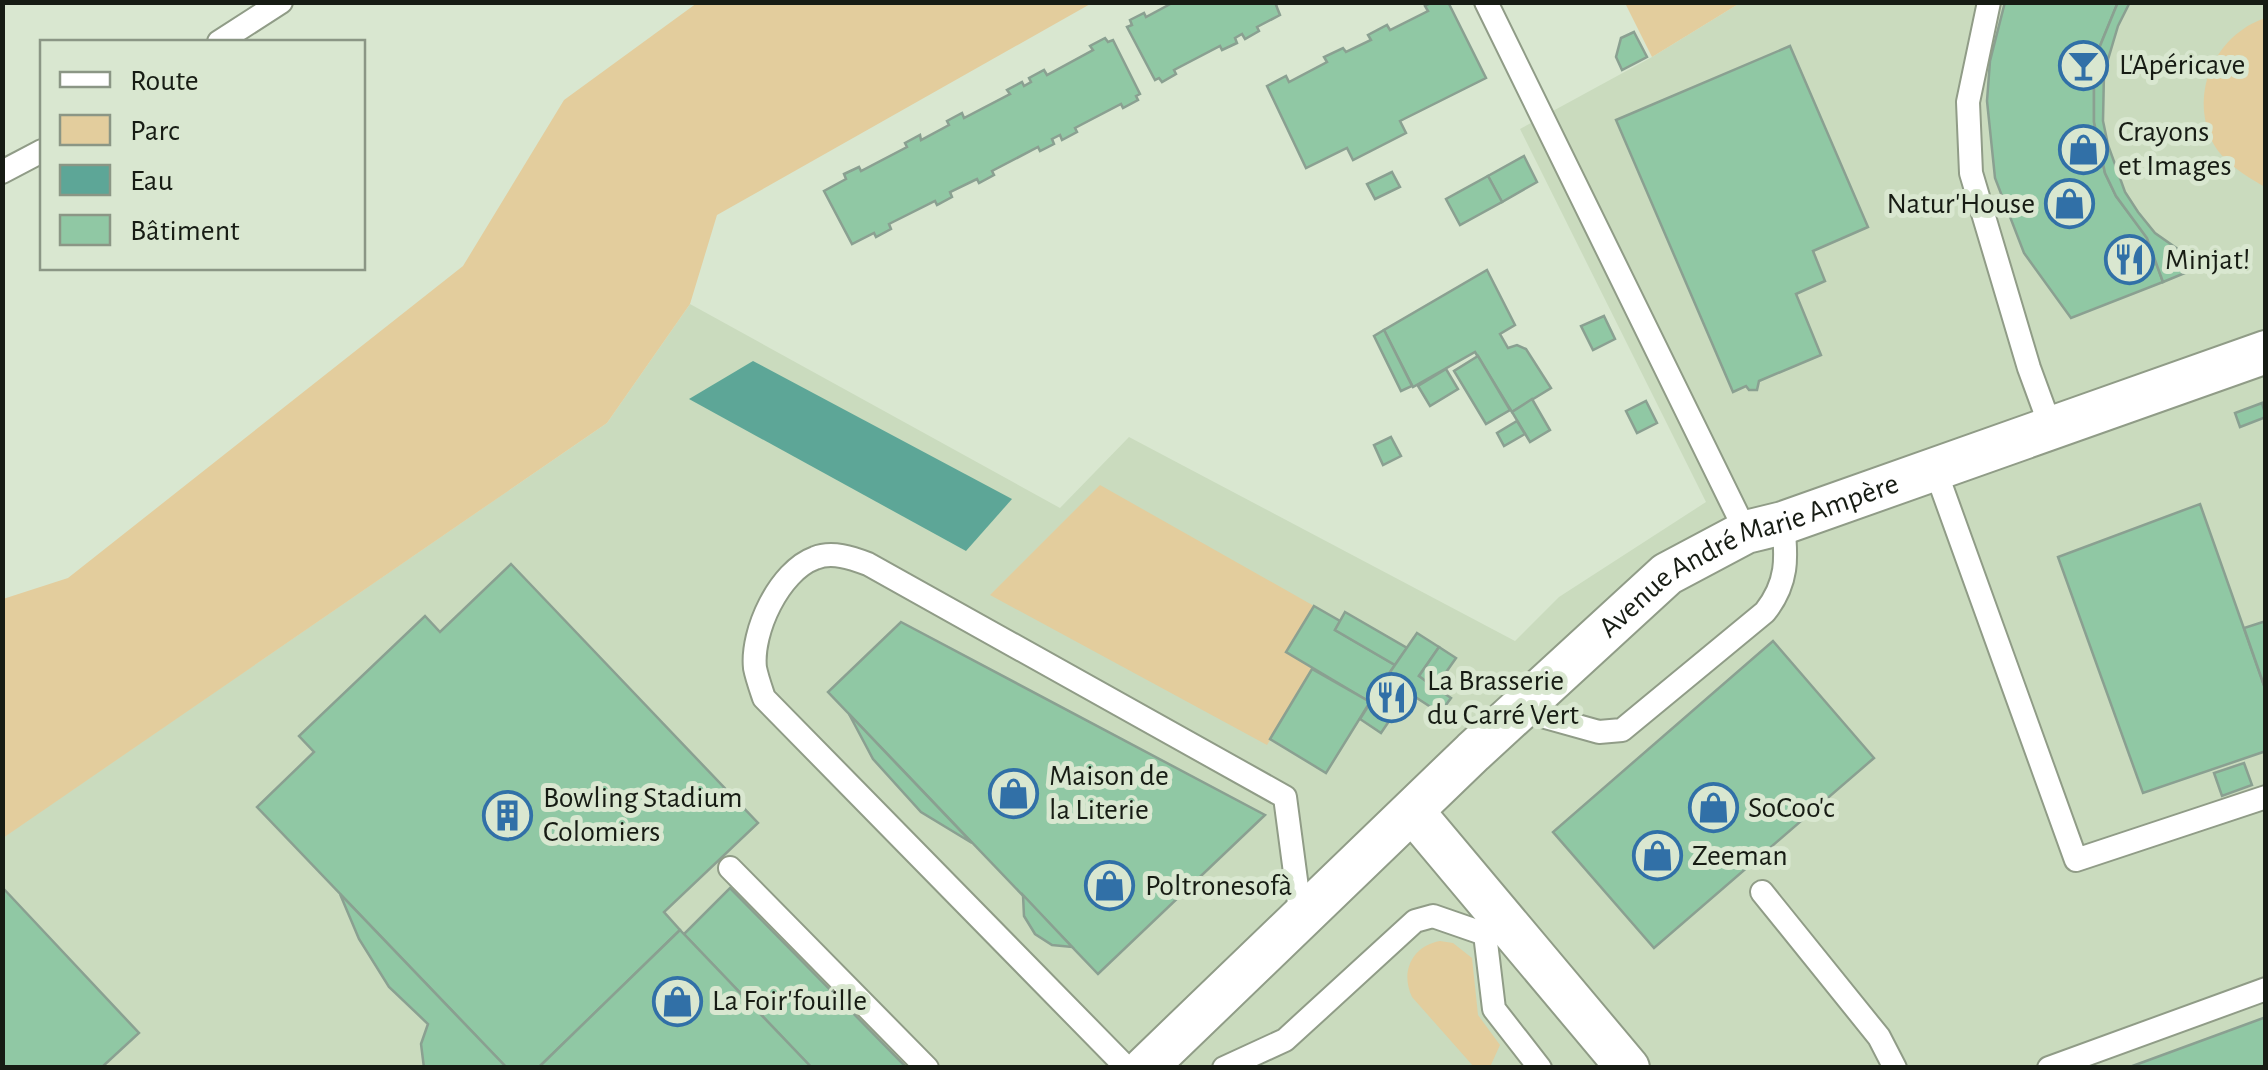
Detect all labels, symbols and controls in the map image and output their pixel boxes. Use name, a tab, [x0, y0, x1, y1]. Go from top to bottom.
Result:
bar icon: L'Apéricave	[2058, 39, 2110, 91]
legend	[40, 40, 365, 270]
place label: L'Apéricave	[2119, 50, 2245, 80]
text: Route	[130, 66, 199, 96]
text: Parc	[130, 116, 180, 146]
place label: Crayons et Images	[2118, 117, 2232, 181]
shop icon: Crayons et Images	[2057, 123, 2109, 175]
text: Eau	[130, 166, 173, 196]
shop icon: Natur'House	[2044, 178, 2096, 230]
place label: Natur'House	[1887, 189, 2035, 219]
text: Bâtiment	[130, 216, 240, 246]
restaurant icon: Minjat!	[2104, 234, 2156, 286]
place label: Minjat!	[2165, 245, 2250, 275]
street label: Avenue André Marie Ampère	[1593, 468, 1902, 643]
place label: La Brasserie du Carré Vert	[1427, 666, 1579, 730]
restaurant icon: La Brasserie du Carré Vert	[1366, 672, 1418, 724]
place label: Maison de la Literie	[1049, 761, 1169, 825]
shop icon: Maison de la Literie	[988, 767, 1040, 819]
shop icon: SoCoo'c	[1687, 782, 1739, 834]
place label: Bowling Stadium Colomiers	[543, 783, 742, 847]
building icon: Bowling Stadium Colomiers	[482, 789, 534, 841]
place label: SoCoo'c	[1748, 793, 1835, 823]
shop icon: Zeeman	[1631, 830, 1683, 882]
place label: Zeeman	[1692, 841, 1788, 871]
shop icon: Poltronesofà	[1084, 860, 1136, 912]
place label: Poltronesofà	[1145, 871, 1292, 901]
shop icon: La Foir'fouille	[651, 975, 703, 1027]
place label: La Foir'fouille	[712, 986, 867, 1016]

